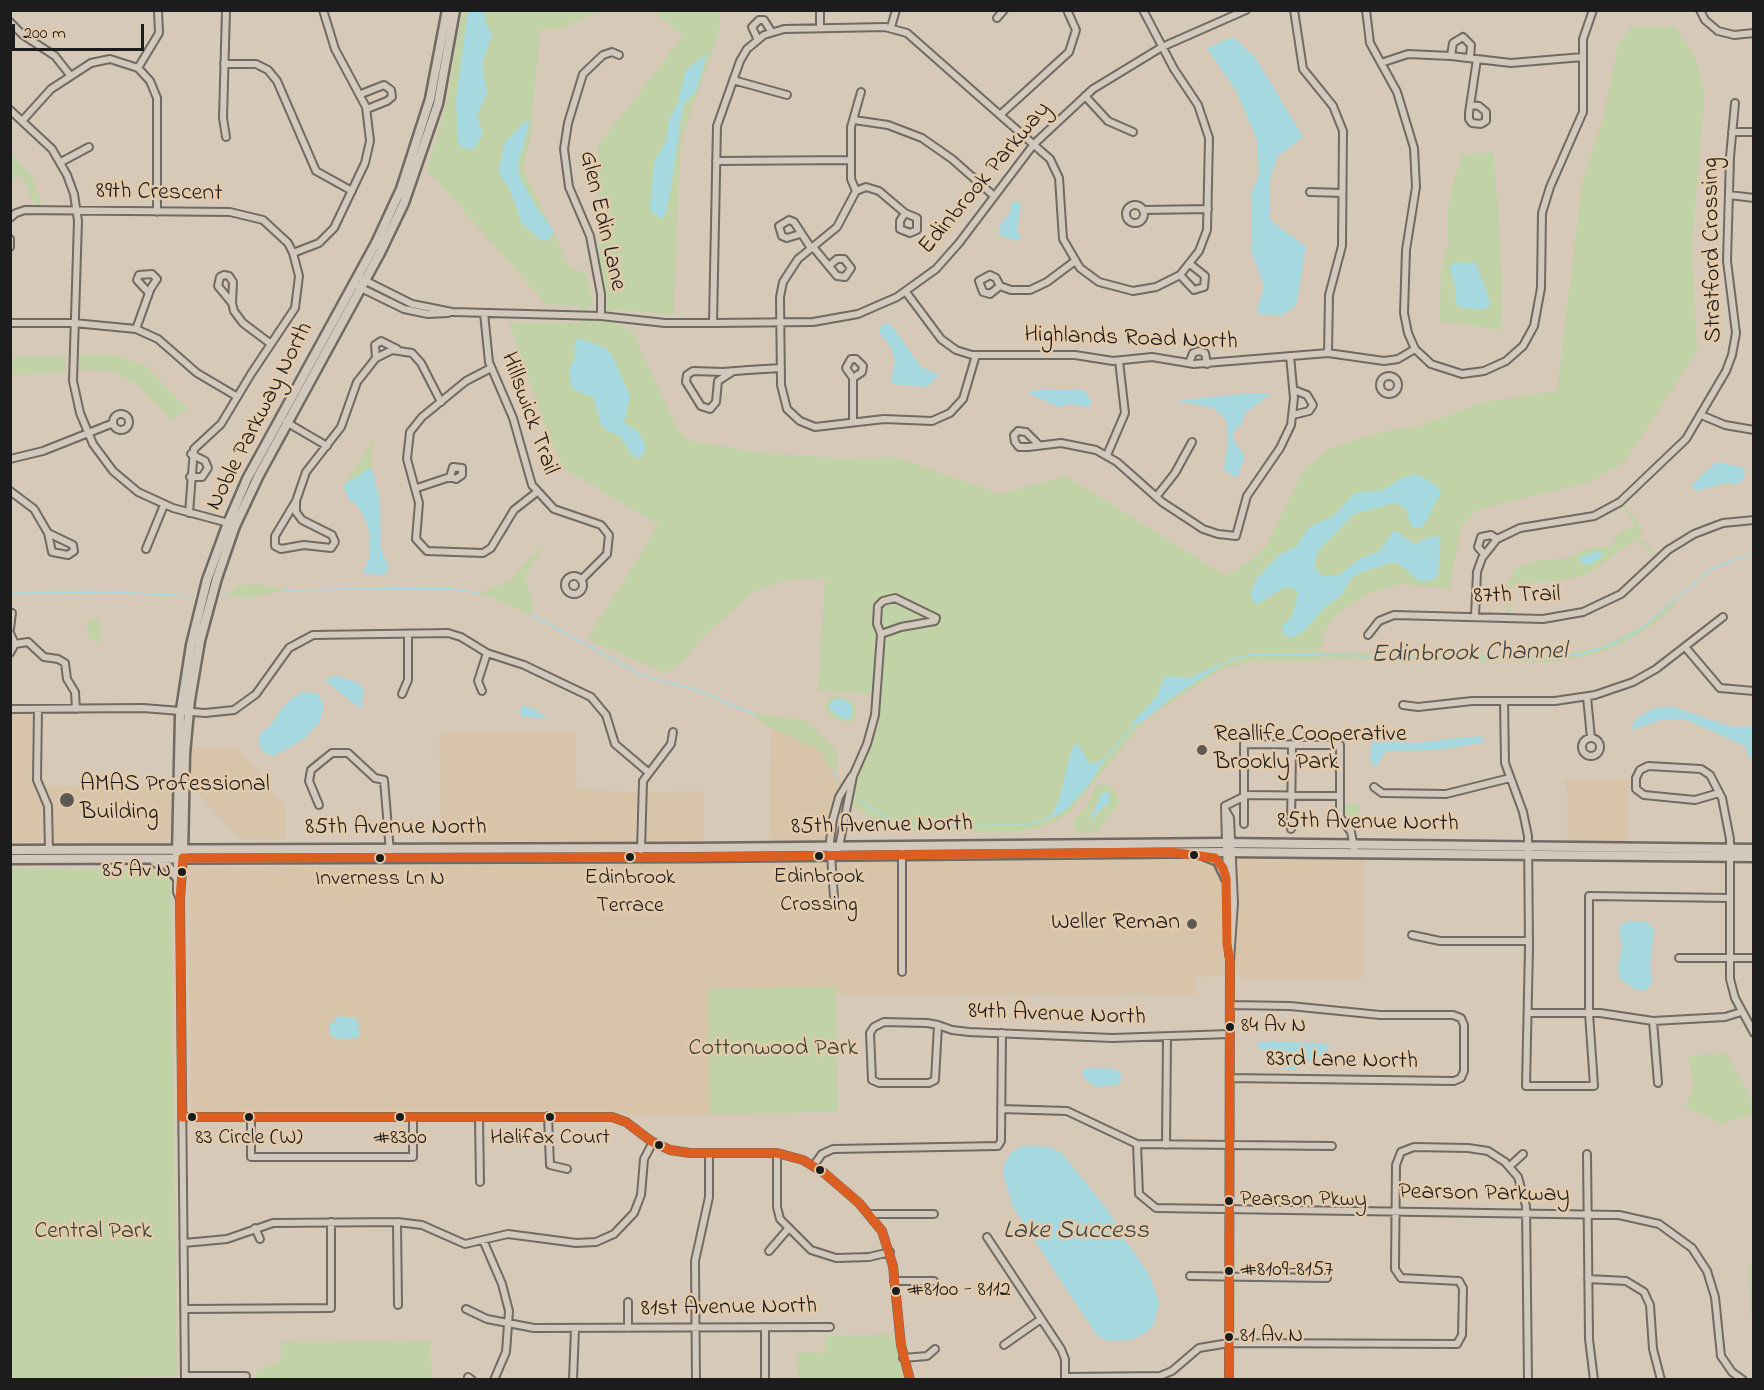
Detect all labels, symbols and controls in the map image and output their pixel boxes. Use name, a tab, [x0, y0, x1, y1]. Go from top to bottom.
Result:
scale bar	[15, 12, 147, 50]
text: 200 m	[23, 21, 66, 47]
street label: Edinbrook Parkway	[914, 97, 1058, 261]
street label: Glen Edin Lane	[571, 148, 631, 294]
street label: Stratford Crossing	[1698, 157, 1730, 343]
street label: 89th Crescent	[95, 178, 223, 210]
street label: Noble Parkway North	[201, 318, 321, 516]
street label: Highlands Road North	[1024, 322, 1238, 358]
street label: Hillswick Trail	[493, 349, 563, 479]
street label: 87th Trail	[1473, 582, 1561, 612]
water label: Edinbrook Channel	[1371, 638, 1567, 672]
place label: Reallife Cooperative Brookly Park	[1214, 722, 1407, 778]
marker: Reallife Cooperative Brookly Park	[1195, 743, 1209, 757]
place label: AMAS Professional Building	[80, 772, 270, 828]
marker: AMAS Professional Building	[58, 791, 76, 809]
street label: 85th Avenue North	[1277, 808, 1459, 840]
street label: 85th Avenue North	[791, 811, 973, 843]
street label: 85th Avenue North	[305, 815, 487, 843]
unlabelled marker	[1188, 849, 1200, 861]
marker: Edinbrook Crossing	[813, 850, 825, 862]
marker: Edinbrook Terrace	[624, 851, 636, 863]
marker: Inverness Ln N	[374, 852, 386, 864]
place label: 85 Av N	[102, 859, 171, 885]
place label: Edinbrook Crossing	[774, 865, 864, 916]
marker: 85 Av N	[176, 866, 188, 878]
place label: Edinbrook Terrace	[585, 866, 675, 918]
place label: Inverness Ln N	[315, 867, 445, 893]
place label: Weller Reman	[1051, 910, 1180, 938]
marker: Weller Reman	[1185, 917, 1199, 931]
street label: 84th Avenue North	[968, 999, 1146, 1033]
place label: 84 Av N	[1241, 1014, 1306, 1040]
marker: 84 Av N	[1224, 1021, 1236, 1033]
park label: Cottonwood Park	[688, 1036, 858, 1064]
street label: 83rd Lane North	[1266, 1046, 1418, 1078]
unlabelled marker	[186, 1111, 198, 1123]
marker: 83 Circle (W)	[243, 1111, 255, 1123]
marker: #8300	[394, 1111, 406, 1123]
marker: Halifax Court	[544, 1111, 556, 1123]
place label: 83 Circle (W)	[195, 1126, 303, 1152]
place label: #8300	[373, 1126, 427, 1152]
place label: Halifax Court	[490, 1126, 610, 1152]
unlabelled marker	[653, 1139, 665, 1151]
unlabelled marker	[814, 1164, 826, 1176]
street label: Pearson Parkway	[1398, 1179, 1570, 1211]
place label: Pearson Pkwy	[1240, 1188, 1367, 1214]
marker: Pearson Pkwy	[1223, 1195, 1235, 1207]
water label: Lake Success	[1003, 1217, 1149, 1249]
park label: Central Park	[34, 1219, 152, 1247]
place label: #8109-8157	[1240, 1258, 1333, 1284]
marker: #8109-8157	[1223, 1265, 1235, 1277]
place label: #8100 - 8112	[907, 1278, 1011, 1304]
marker: #8100 - 8112	[890, 1285, 902, 1297]
street label: 81st Avenue North	[641, 1293, 817, 1325]
place label: 81 Av N	[1240, 1324, 1303, 1350]
marker: 81 Av N	[1223, 1331, 1235, 1343]

